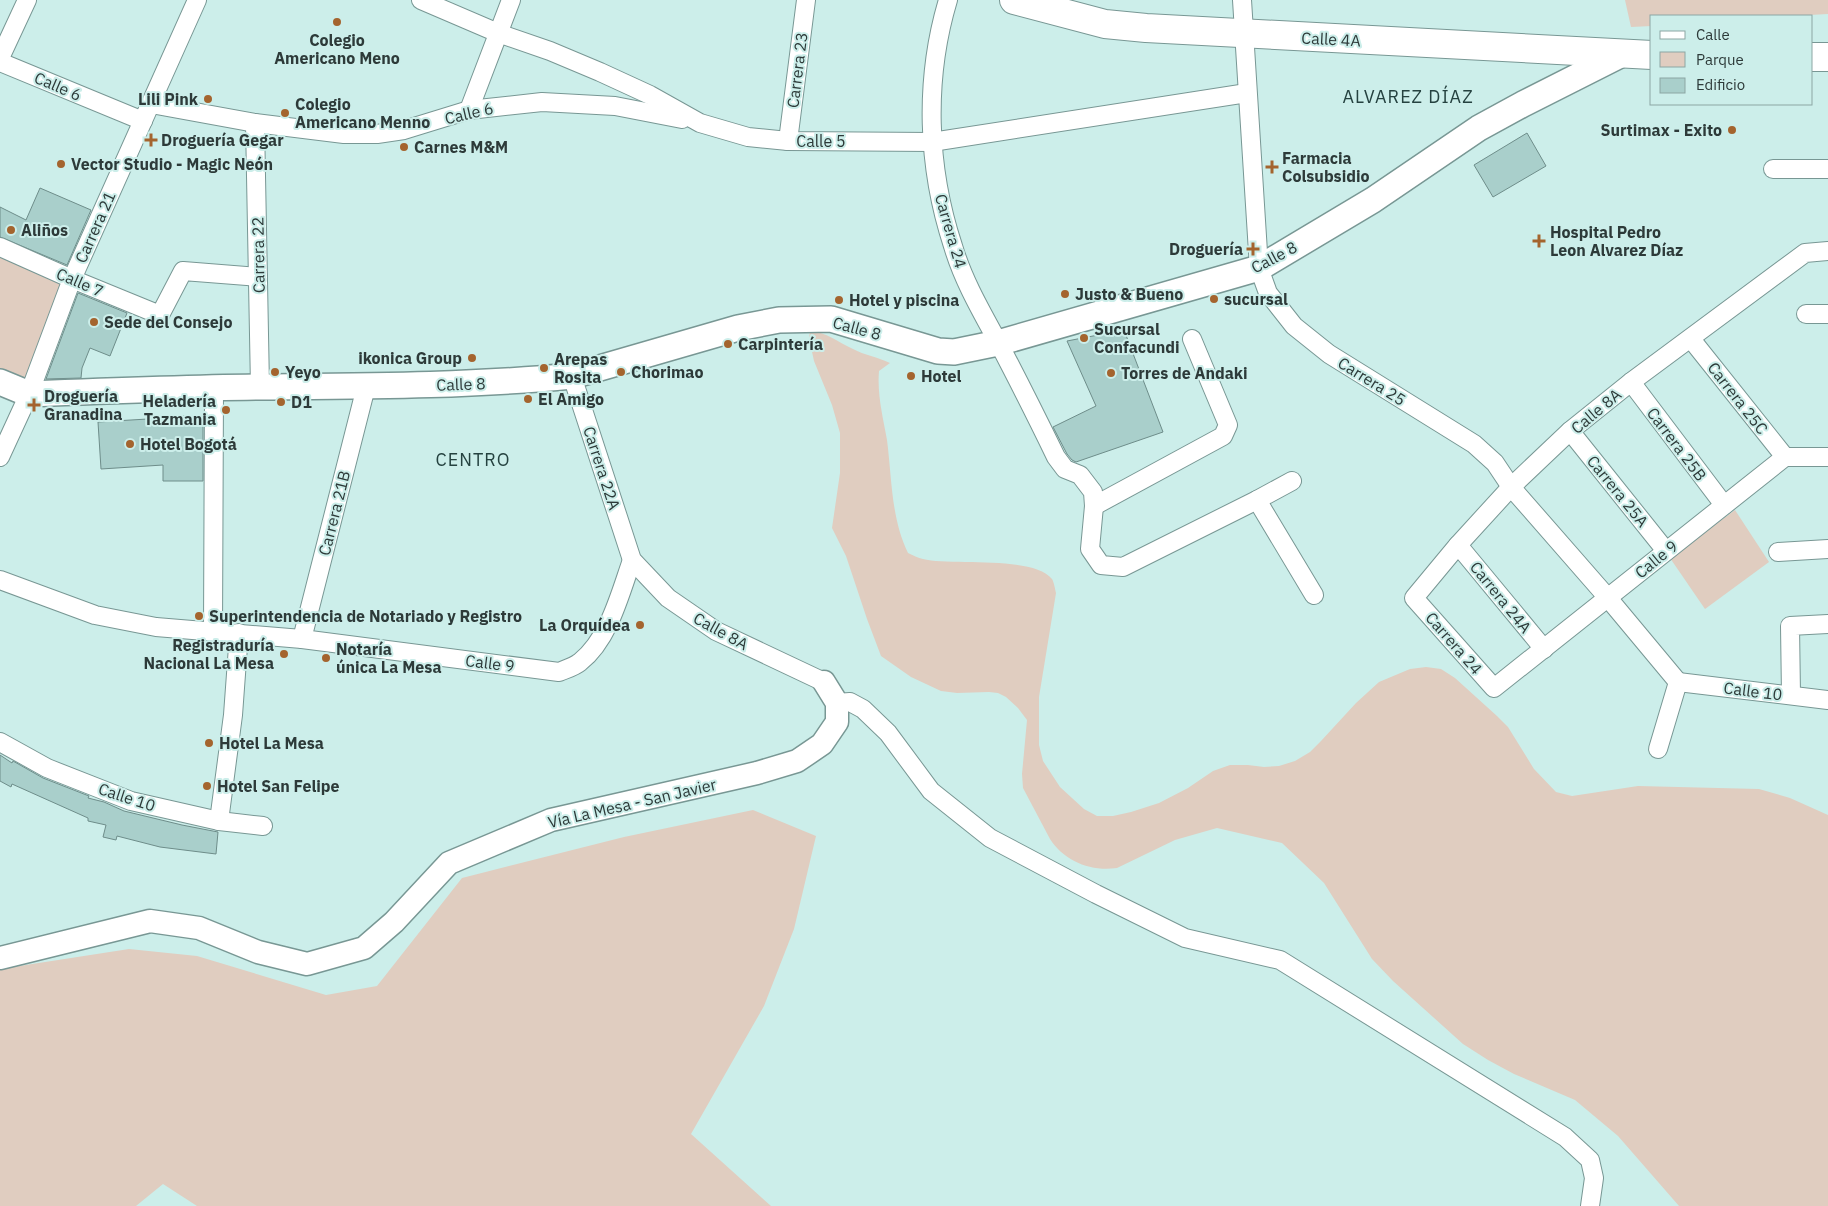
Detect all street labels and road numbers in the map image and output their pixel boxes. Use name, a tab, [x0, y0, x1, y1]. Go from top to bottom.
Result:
street label: Calle 4A	[1301, 27, 1361, 51]
street label: Carrera 23	[782, 31, 812, 109]
street label: Calle 6	[31, 67, 85, 105]
street label: Calle 6	[443, 98, 495, 128]
street label: Calle 5	[796, 131, 846, 151]
street label: Carrera 21	[70, 188, 120, 266]
street label: Carrera 24	[931, 192, 971, 270]
street label: Carrera 22	[247, 217, 269, 293]
street label: Calle 8	[1248, 237, 1300, 277]
street label: Calle 7	[53, 263, 107, 301]
street label: Calle 8	[831, 312, 883, 344]
street label: Carrera 25	[1334, 352, 1410, 410]
street label: Carrera 25C	[1704, 358, 1772, 438]
street label: Calle 8	[436, 373, 486, 395]
street label: Calle 8A	[1567, 384, 1625, 438]
street label: Carrera 25B	[1643, 403, 1711, 485]
street label: Carrera 22A	[579, 424, 625, 512]
street label: Carrera 25A	[1583, 451, 1653, 531]
street label: Carrera 21B	[314, 469, 354, 557]
street label: Calle 9	[1631, 536, 1681, 582]
street label: Carrera 24A	[1466, 557, 1536, 637]
street label: Calle 8A	[690, 608, 752, 654]
street label: Carrera 24	[1421, 608, 1487, 678]
street label: Calle 9	[464, 650, 516, 676]
street label: Calle 10	[1723, 677, 1783, 705]
street label: Vía La Mesa - San Javier	[546, 774, 718, 832]
street label: Calle 10	[96, 778, 158, 816]

